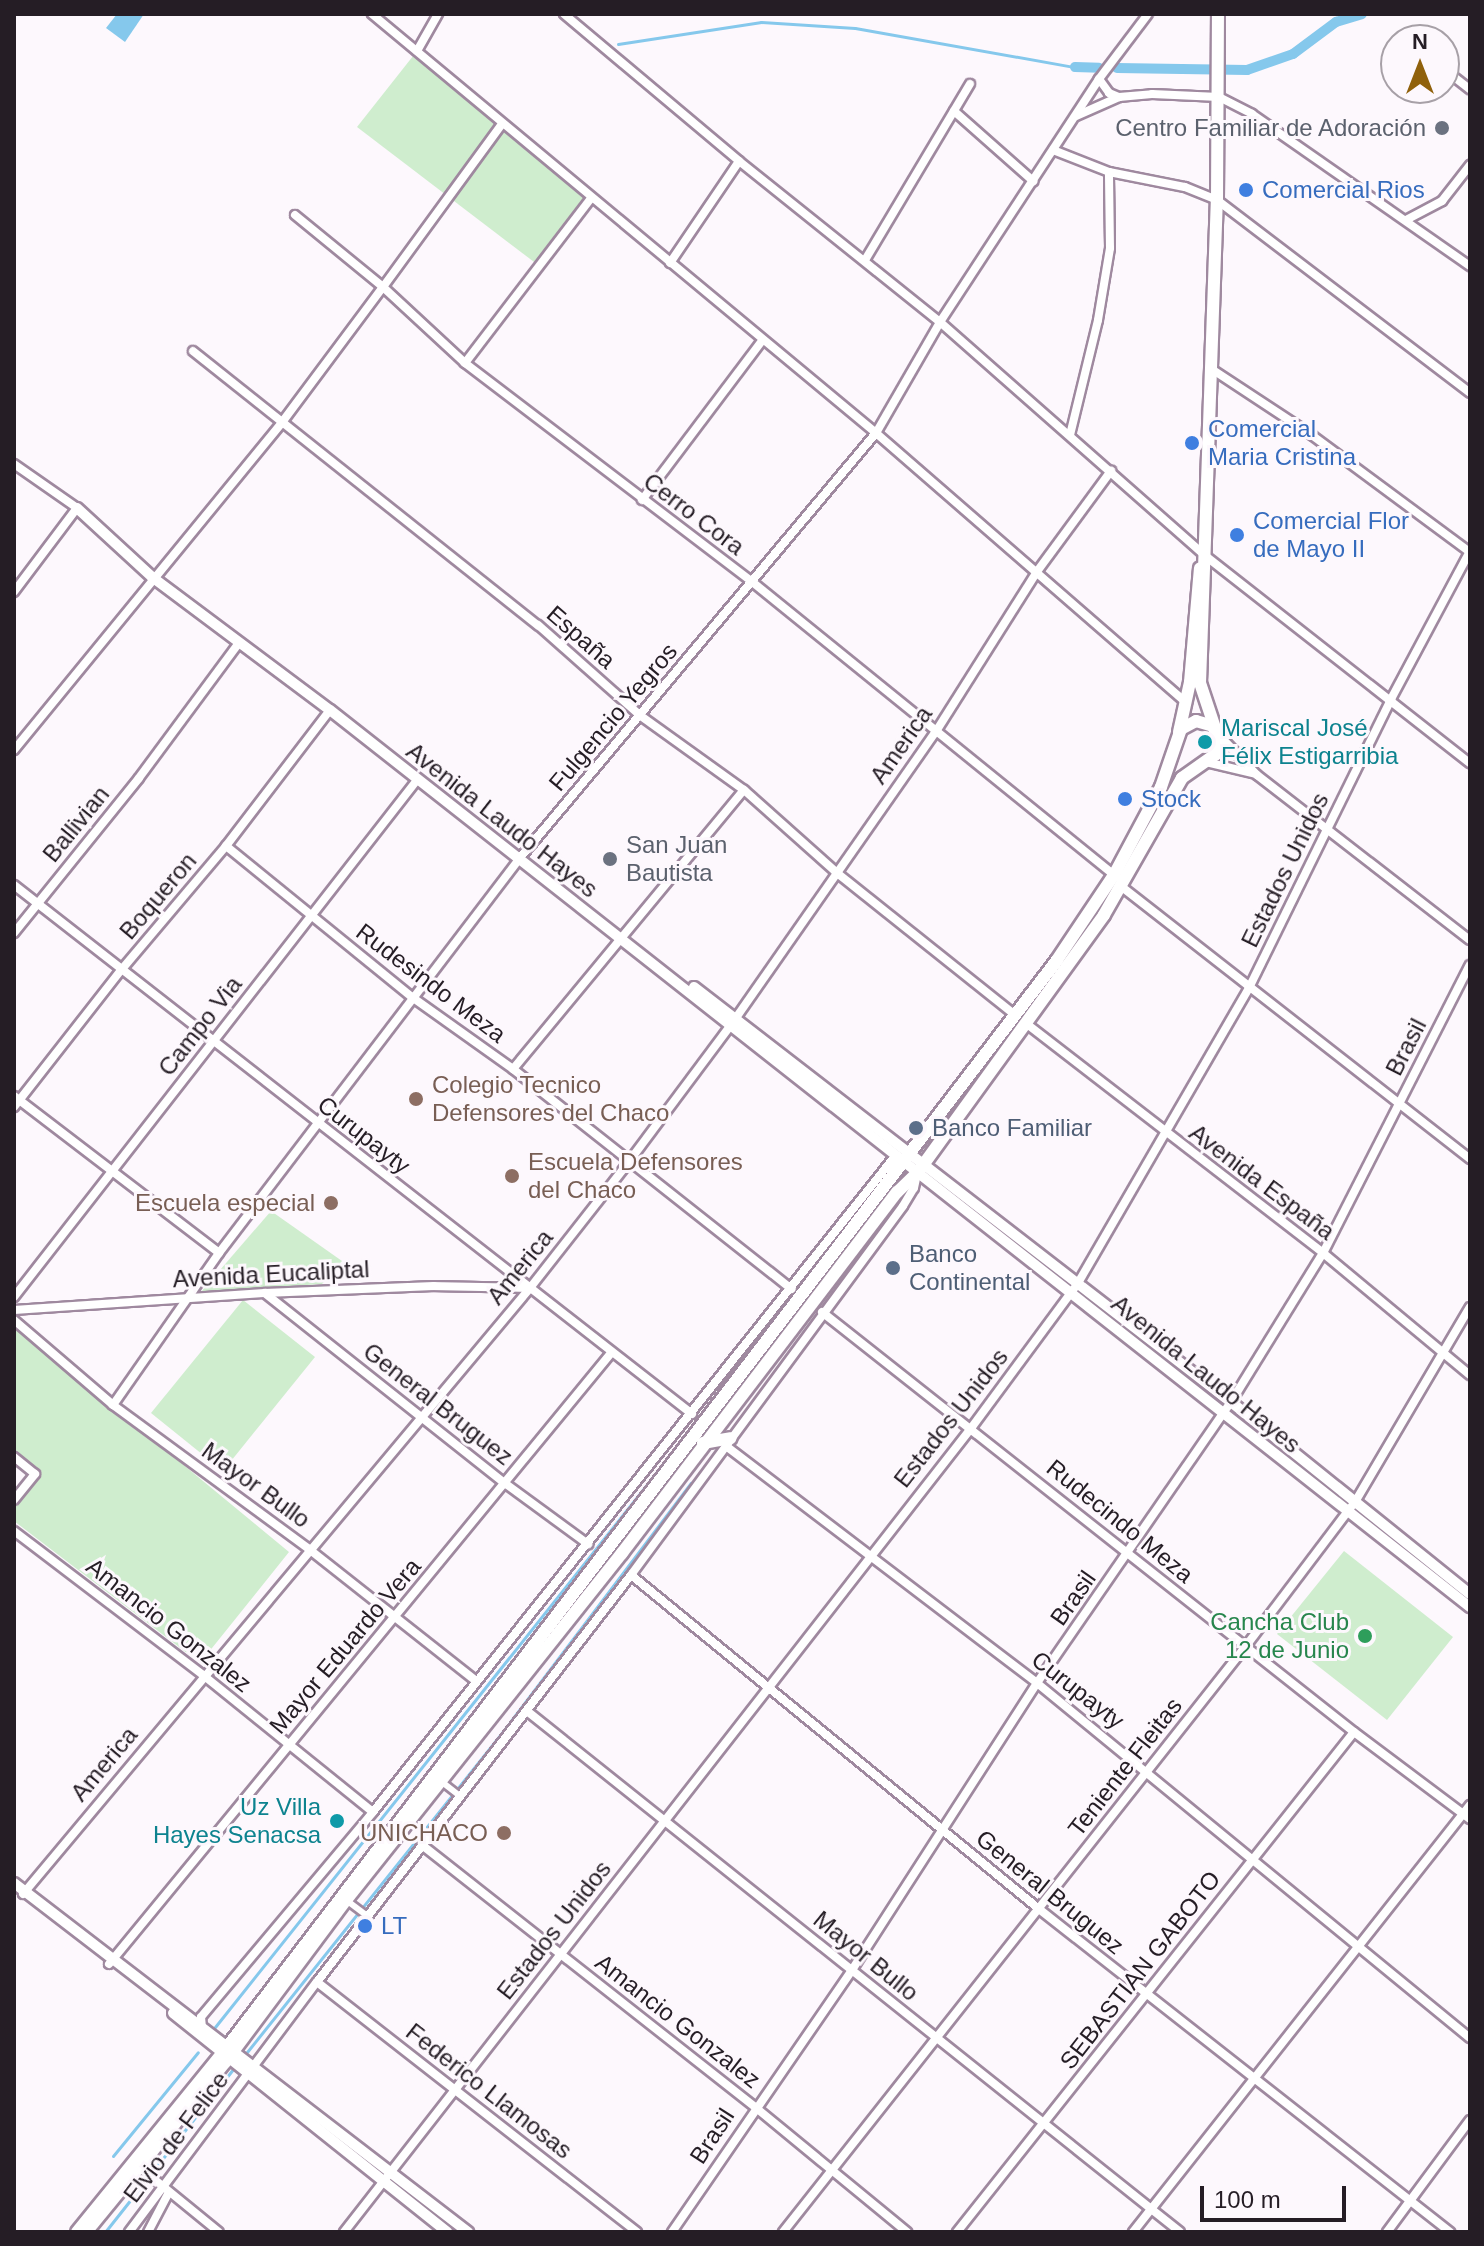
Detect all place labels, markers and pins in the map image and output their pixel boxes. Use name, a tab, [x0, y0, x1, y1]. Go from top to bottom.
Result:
place label: Centro Familiar de Adoración	[1114, 114, 1426, 142]
marker: Centro Familiar de Adoración	[1433, 119, 1451, 137]
place label: Comercial Rios	[1262, 176, 1425, 204]
marker: Comercial Rios	[1237, 181, 1255, 199]
place label: Comercial Maria Cristina	[1208, 415, 1356, 471]
marker: Comercial Maria Cristina	[1183, 434, 1201, 452]
place label: Comercial Flor de Mayo II	[1253, 507, 1409, 563]
marker: Comercial Flor de Mayo II	[1228, 526, 1246, 544]
place label: Mariscal José Félix Estigarribia	[1221, 714, 1398, 770]
marker: Mariscal José Félix Estigarribia	[1196, 733, 1214, 751]
place label: Stock	[1141, 785, 1201, 813]
marker: Stock	[1116, 790, 1134, 808]
place label: San Juan Bautista	[626, 831, 727, 887]
marker: San Juan Bautista	[601, 850, 619, 868]
place label: Colegio Tecnico Defensores del Chaco	[432, 1071, 669, 1127]
marker: Colegio Tecnico Defensores del Chaco	[407, 1090, 425, 1108]
place label: Banco Familiar	[932, 1114, 1092, 1142]
marker: Banco Familiar	[907, 1119, 925, 1137]
place label: Escuela Defensores del Chaco	[528, 1148, 743, 1204]
marker: Escuela Defensores del Chaco	[503, 1167, 521, 1185]
place label: Escuela especial	[135, 1189, 315, 1217]
marker: Escuela especial	[322, 1194, 340, 1212]
place label: Banco Continental	[909, 1240, 1030, 1296]
marker: Banco Continental	[884, 1259, 902, 1277]
place label: Cancha Club 12 de Junio	[1210, 1608, 1349, 1664]
marker: Cancha Club 12 de Junio	[1356, 1627, 1374, 1645]
place label: Uz Villa Hayes Senacsa	[153, 1793, 321, 1849]
marker: Uz Villa Hayes Senacsa	[328, 1812, 346, 1830]
place label: UNICHACO	[360, 1819, 488, 1847]
marker: UNICHACO	[495, 1824, 513, 1842]
place label: LT	[381, 1912, 407, 1940]
marker: LT	[356, 1917, 374, 1935]

